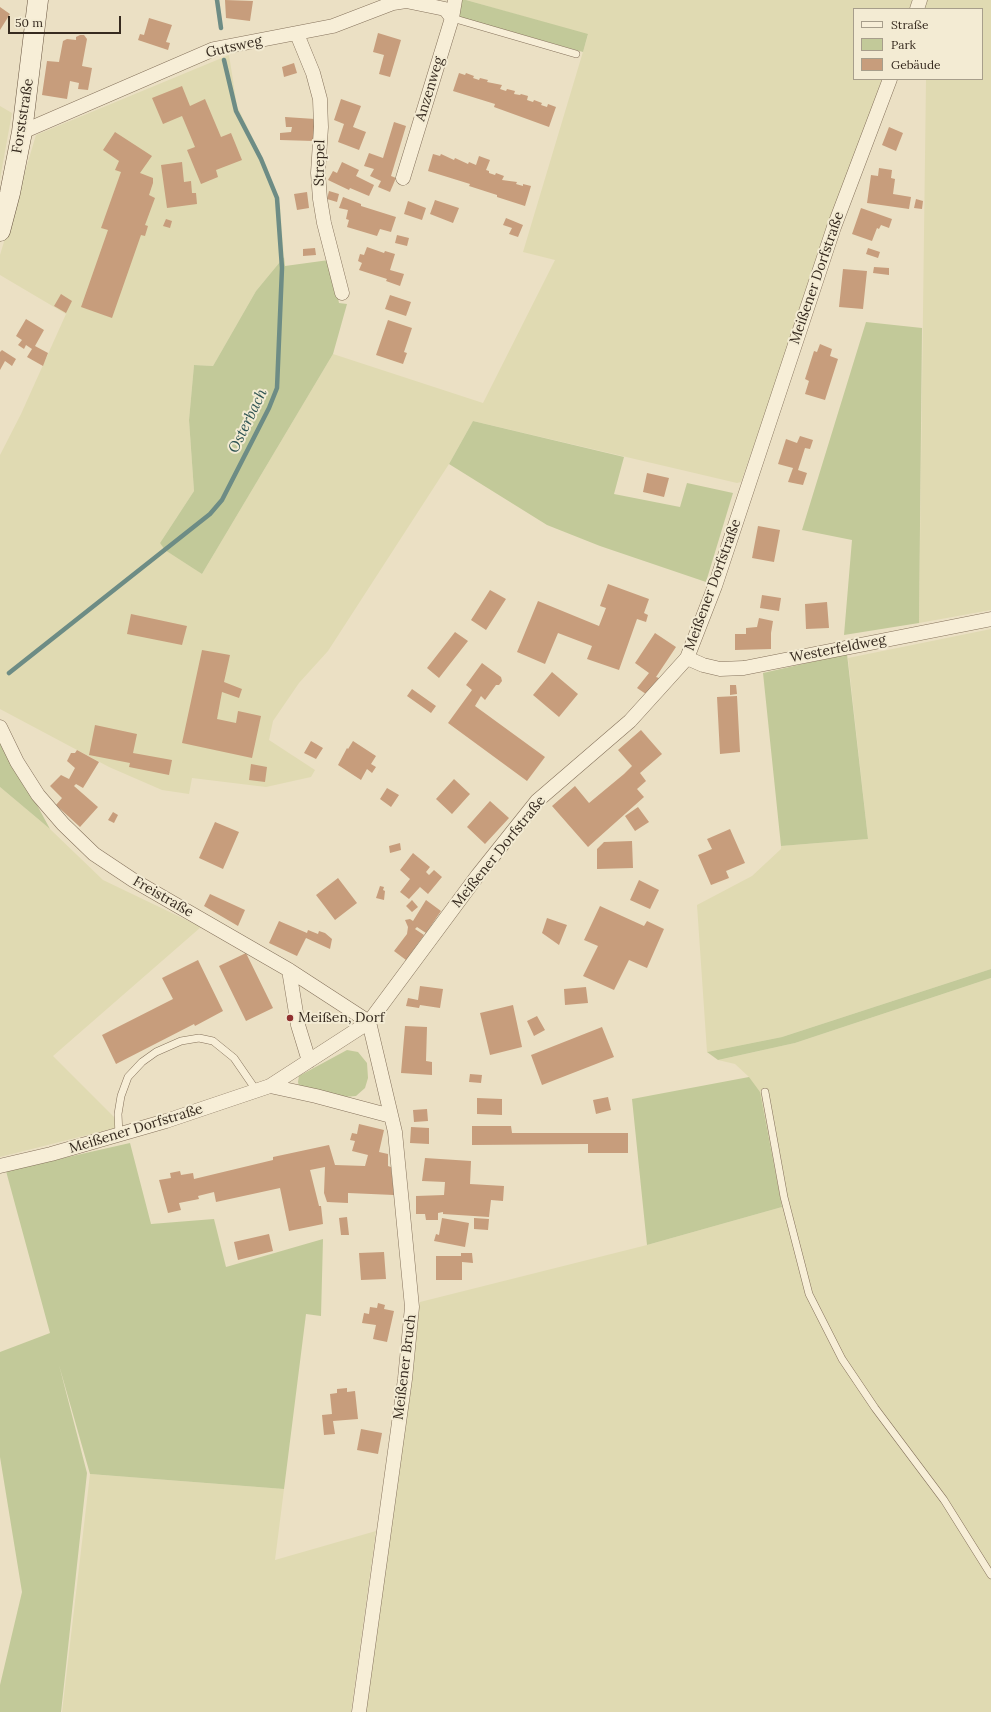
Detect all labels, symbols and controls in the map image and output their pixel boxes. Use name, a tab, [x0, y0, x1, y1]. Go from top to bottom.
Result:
scale bar	[10, 8, 123, 34]
legend	[853, 8, 983, 80]
text: 50 m	[15, 15, 43, 30]
text: Straße	[891, 17, 928, 32]
street label: Gutsweg	[204, 32, 264, 62]
text: Park	[891, 37, 916, 52]
street label: Anzenweg	[412, 55, 448, 123]
text: Gebäude	[891, 57, 941, 72]
street label: Forststraße	[9, 77, 37, 155]
street label: Strepel	[311, 140, 329, 186]
street label: Meißener Dorfstraße	[786, 210, 848, 346]
water label: Osterbach	[225, 386, 271, 456]
street label: Meißener Dorfstraße	[681, 517, 745, 653]
street label: Westerfeldweg	[789, 631, 887, 667]
street label: Meißener Dorfstraße	[449, 793, 549, 911]
street label: Freistraße	[130, 873, 196, 921]
place label: Meißen, Dorf	[298, 1010, 385, 1026]
marker: Meißen, Dorf	[285, 1013, 295, 1023]
street label: Meißener Dorfstraße	[67, 1101, 205, 1157]
street label: Meißener Bruch	[390, 1313, 420, 1421]

